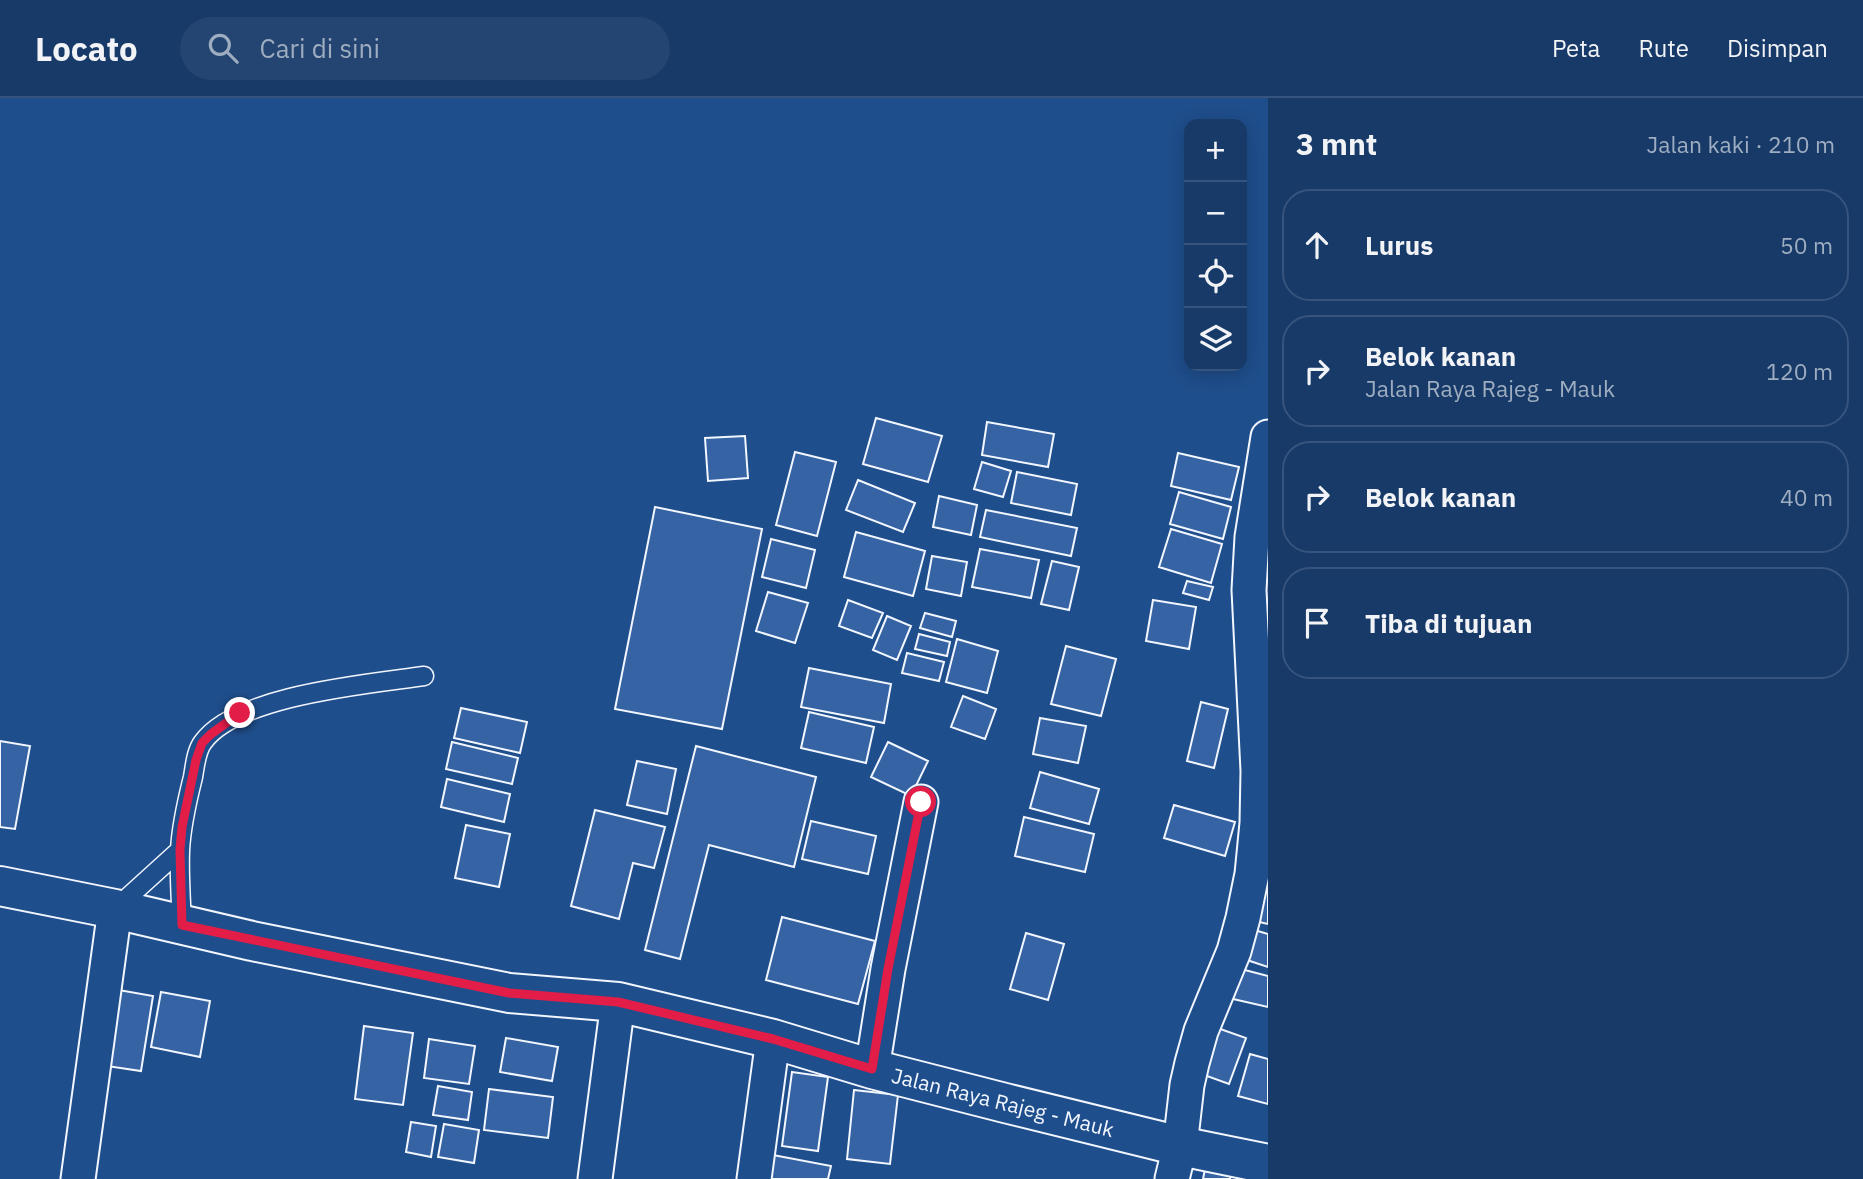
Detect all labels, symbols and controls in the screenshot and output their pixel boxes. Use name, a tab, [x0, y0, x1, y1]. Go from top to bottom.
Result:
search box	[180, 17, 670, 80]
text: Locato	[35, 27, 138, 70]
icon: search	[204, 29, 242, 67]
text: Cari di sini	[260, 31, 380, 65]
text: Peta	[1552, 32, 1600, 64]
text: Rute	[1638, 32, 1689, 64]
text: Disimpan	[1727, 32, 1828, 64]
map controls	[1184, 119, 1247, 371]
button: +	[1184, 119, 1247, 182]
text: 3 mnt	[1296, 124, 1377, 163]
text: Jalan kaki · 210 m	[1647, 129, 1835, 159]
button: −	[1184, 182, 1247, 245]
icon: ahead	[1298, 226, 1336, 264]
text: Lurus	[1365, 228, 1433, 262]
text: 50 m	[1780, 230, 1833, 260]
button: locate	[1184, 245, 1247, 308]
button: layers	[1184, 308, 1247, 371]
text: Belok kanan	[1365, 339, 1516, 373]
icon: right	[1298, 352, 1336, 390]
text: 120 m	[1766, 356, 1833, 386]
text: Jalan Raya Rajeg - Mauk	[1365, 373, 1615, 403]
icon: right	[1298, 478, 1336, 516]
text: Belok kanan	[1365, 480, 1516, 514]
text: 40 m	[1780, 482, 1833, 512]
icon: arrive	[1298, 604, 1336, 642]
text: Tiba di tujuan	[1365, 606, 1532, 640]
route end	[224, 697, 255, 728]
route start	[905, 786, 936, 817]
street label: Jalan Raya Rajeg - Mauk	[889, 1061, 1117, 1143]

